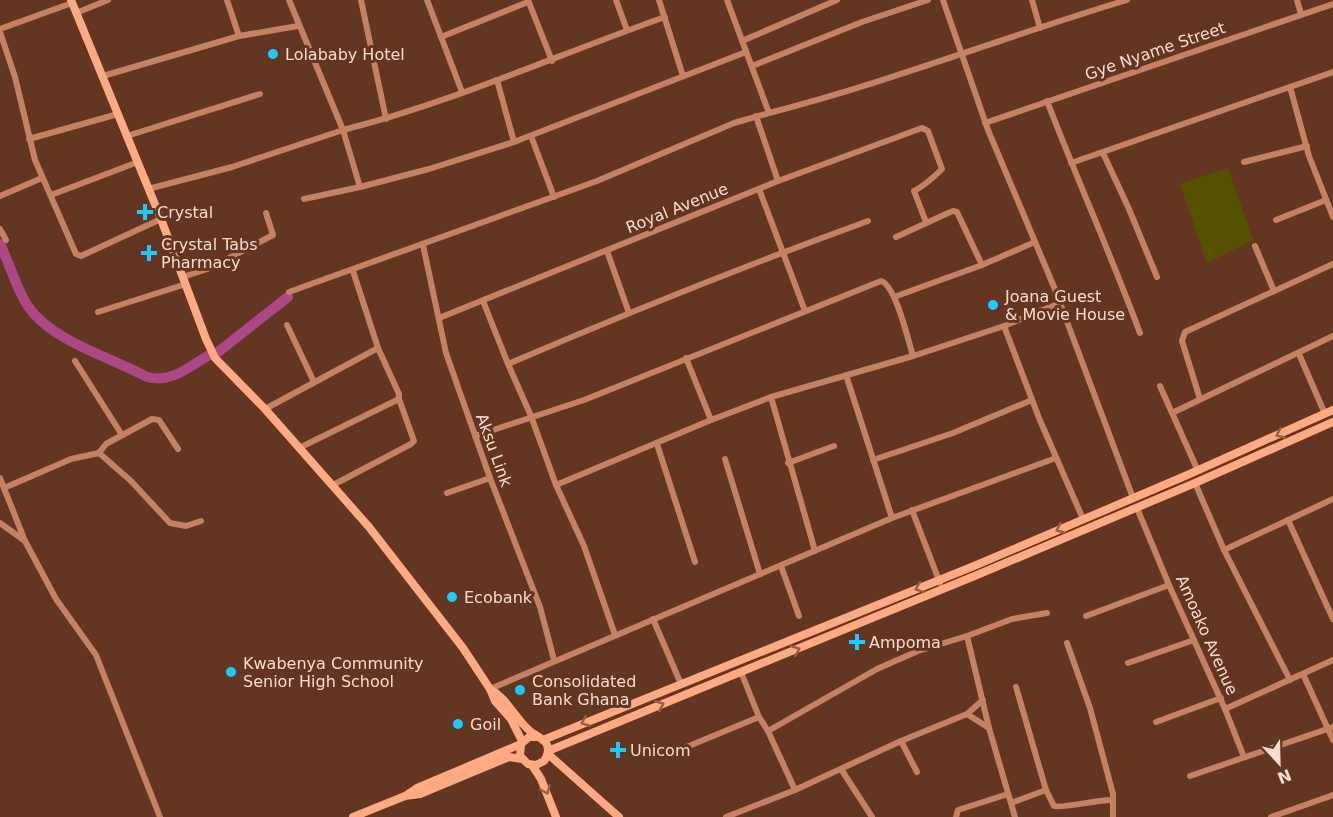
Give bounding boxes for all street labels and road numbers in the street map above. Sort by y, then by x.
street label: Gye Nyame Street [1082,18,1228,84]
street label: Royal Avenue [623,179,731,237]
street label: Aksu Link [472,411,516,490]
street label: Amoako Avenue [1172,572,1242,698]

